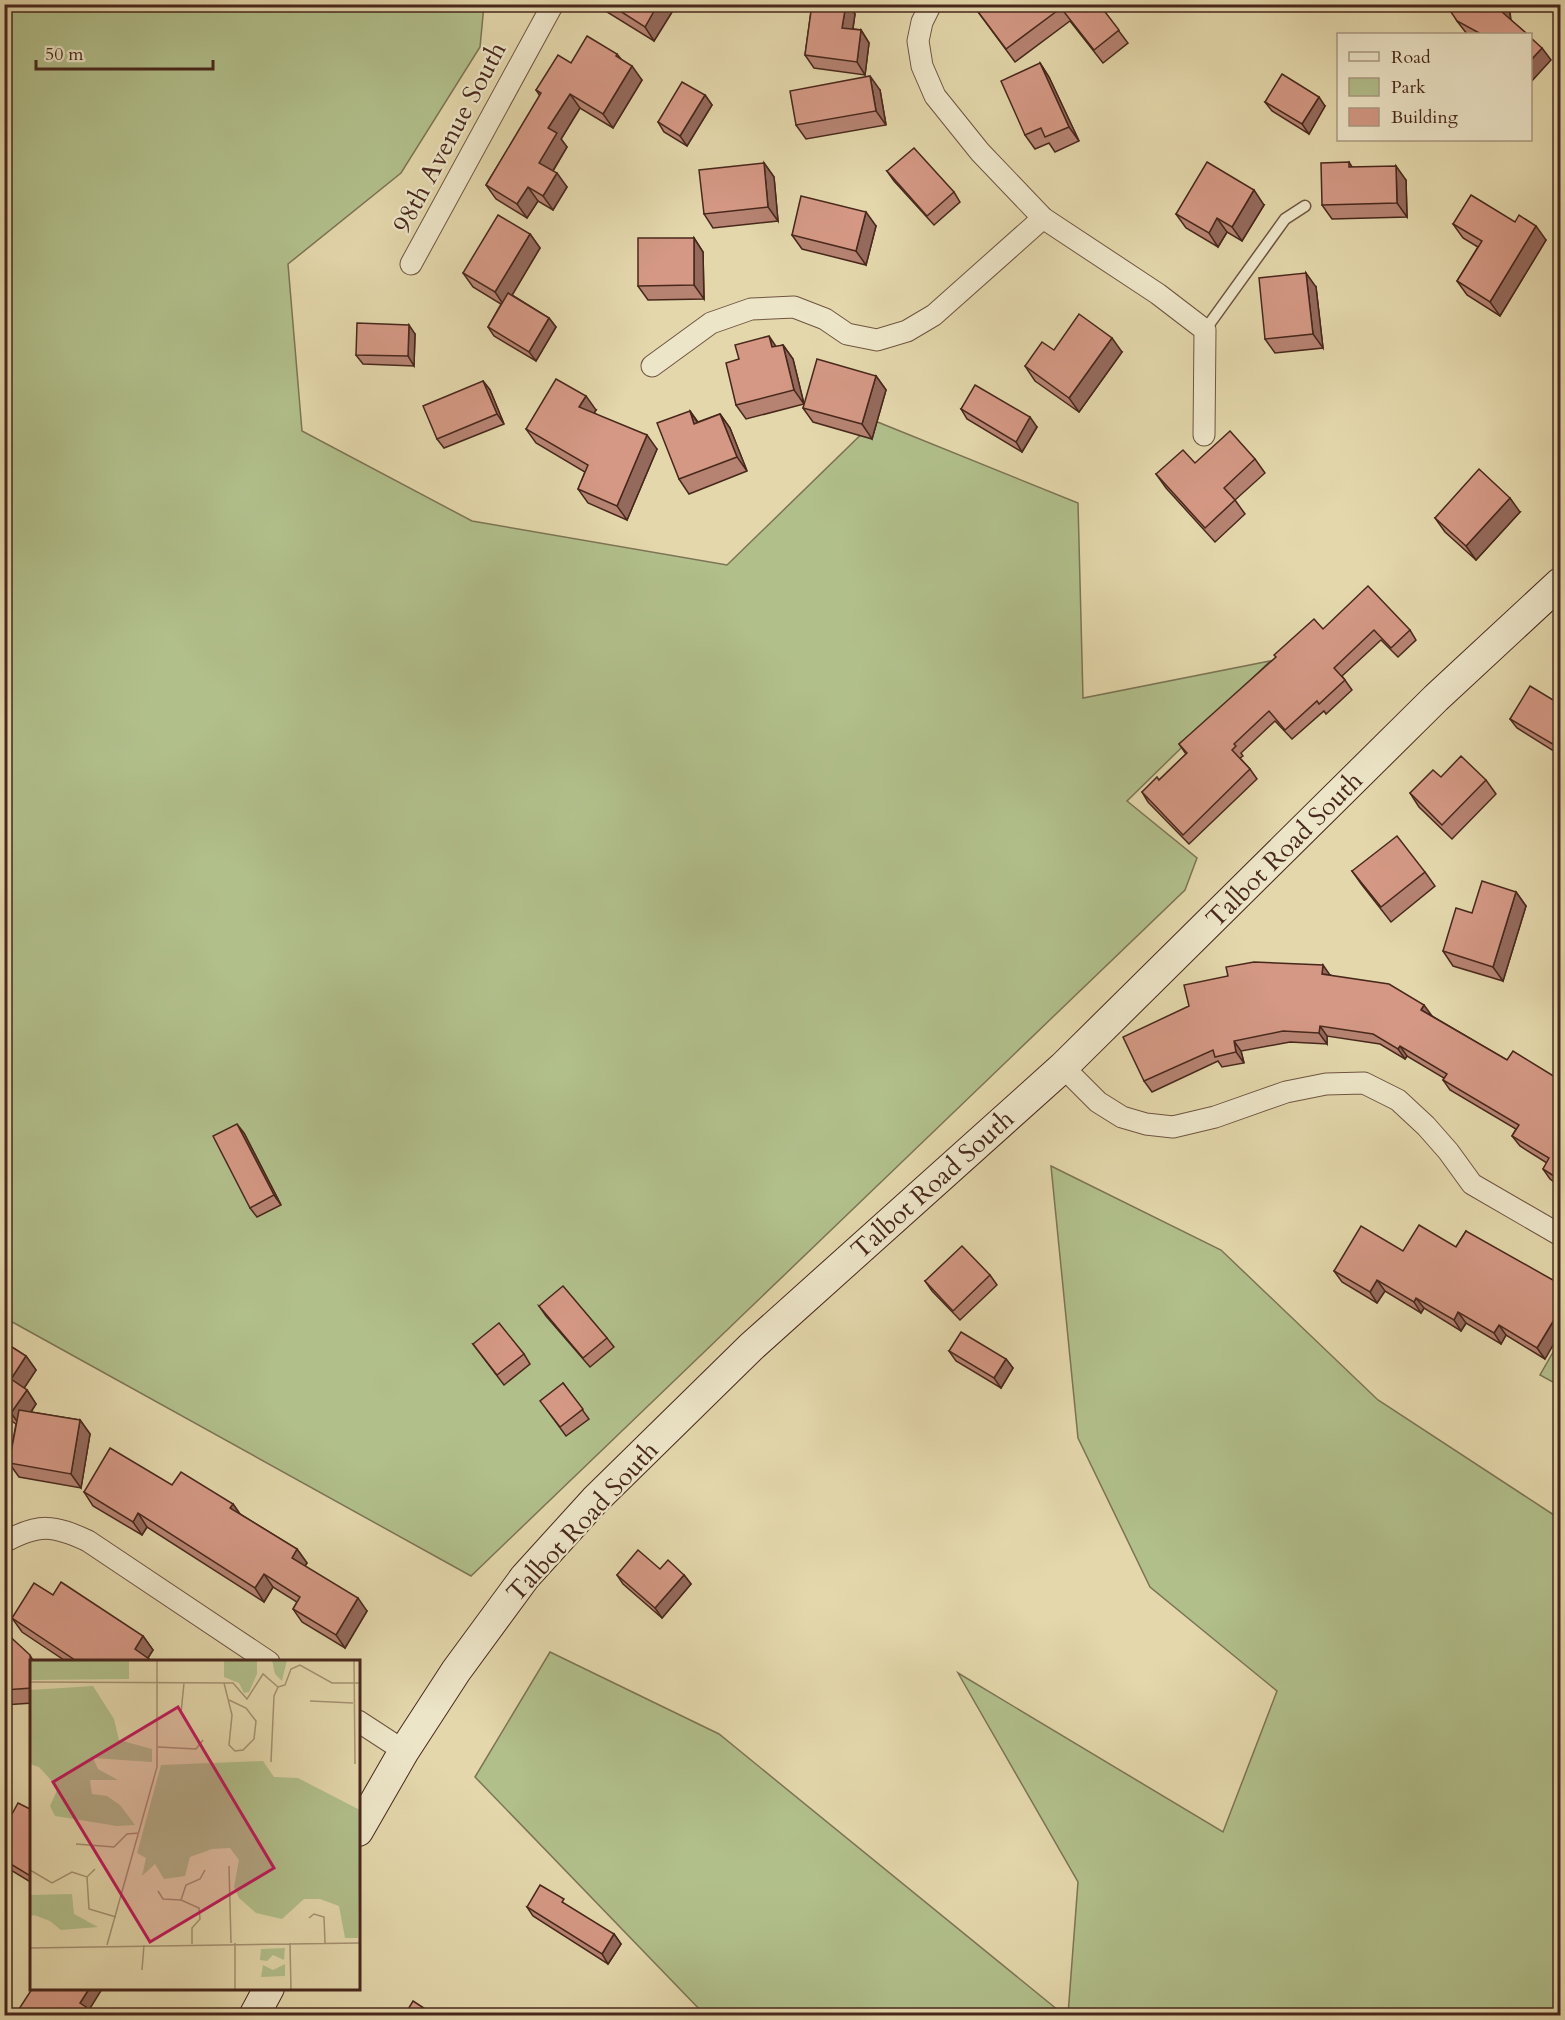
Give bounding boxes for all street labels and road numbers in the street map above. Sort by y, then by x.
street label: 98th Avenue South [384,36,514,239]
street label: Talbot Road South [1198,763,1370,935]
street label: Talbot Road South [843,1102,1021,1267]
street label: Talbot Road South [499,1433,666,1609]

